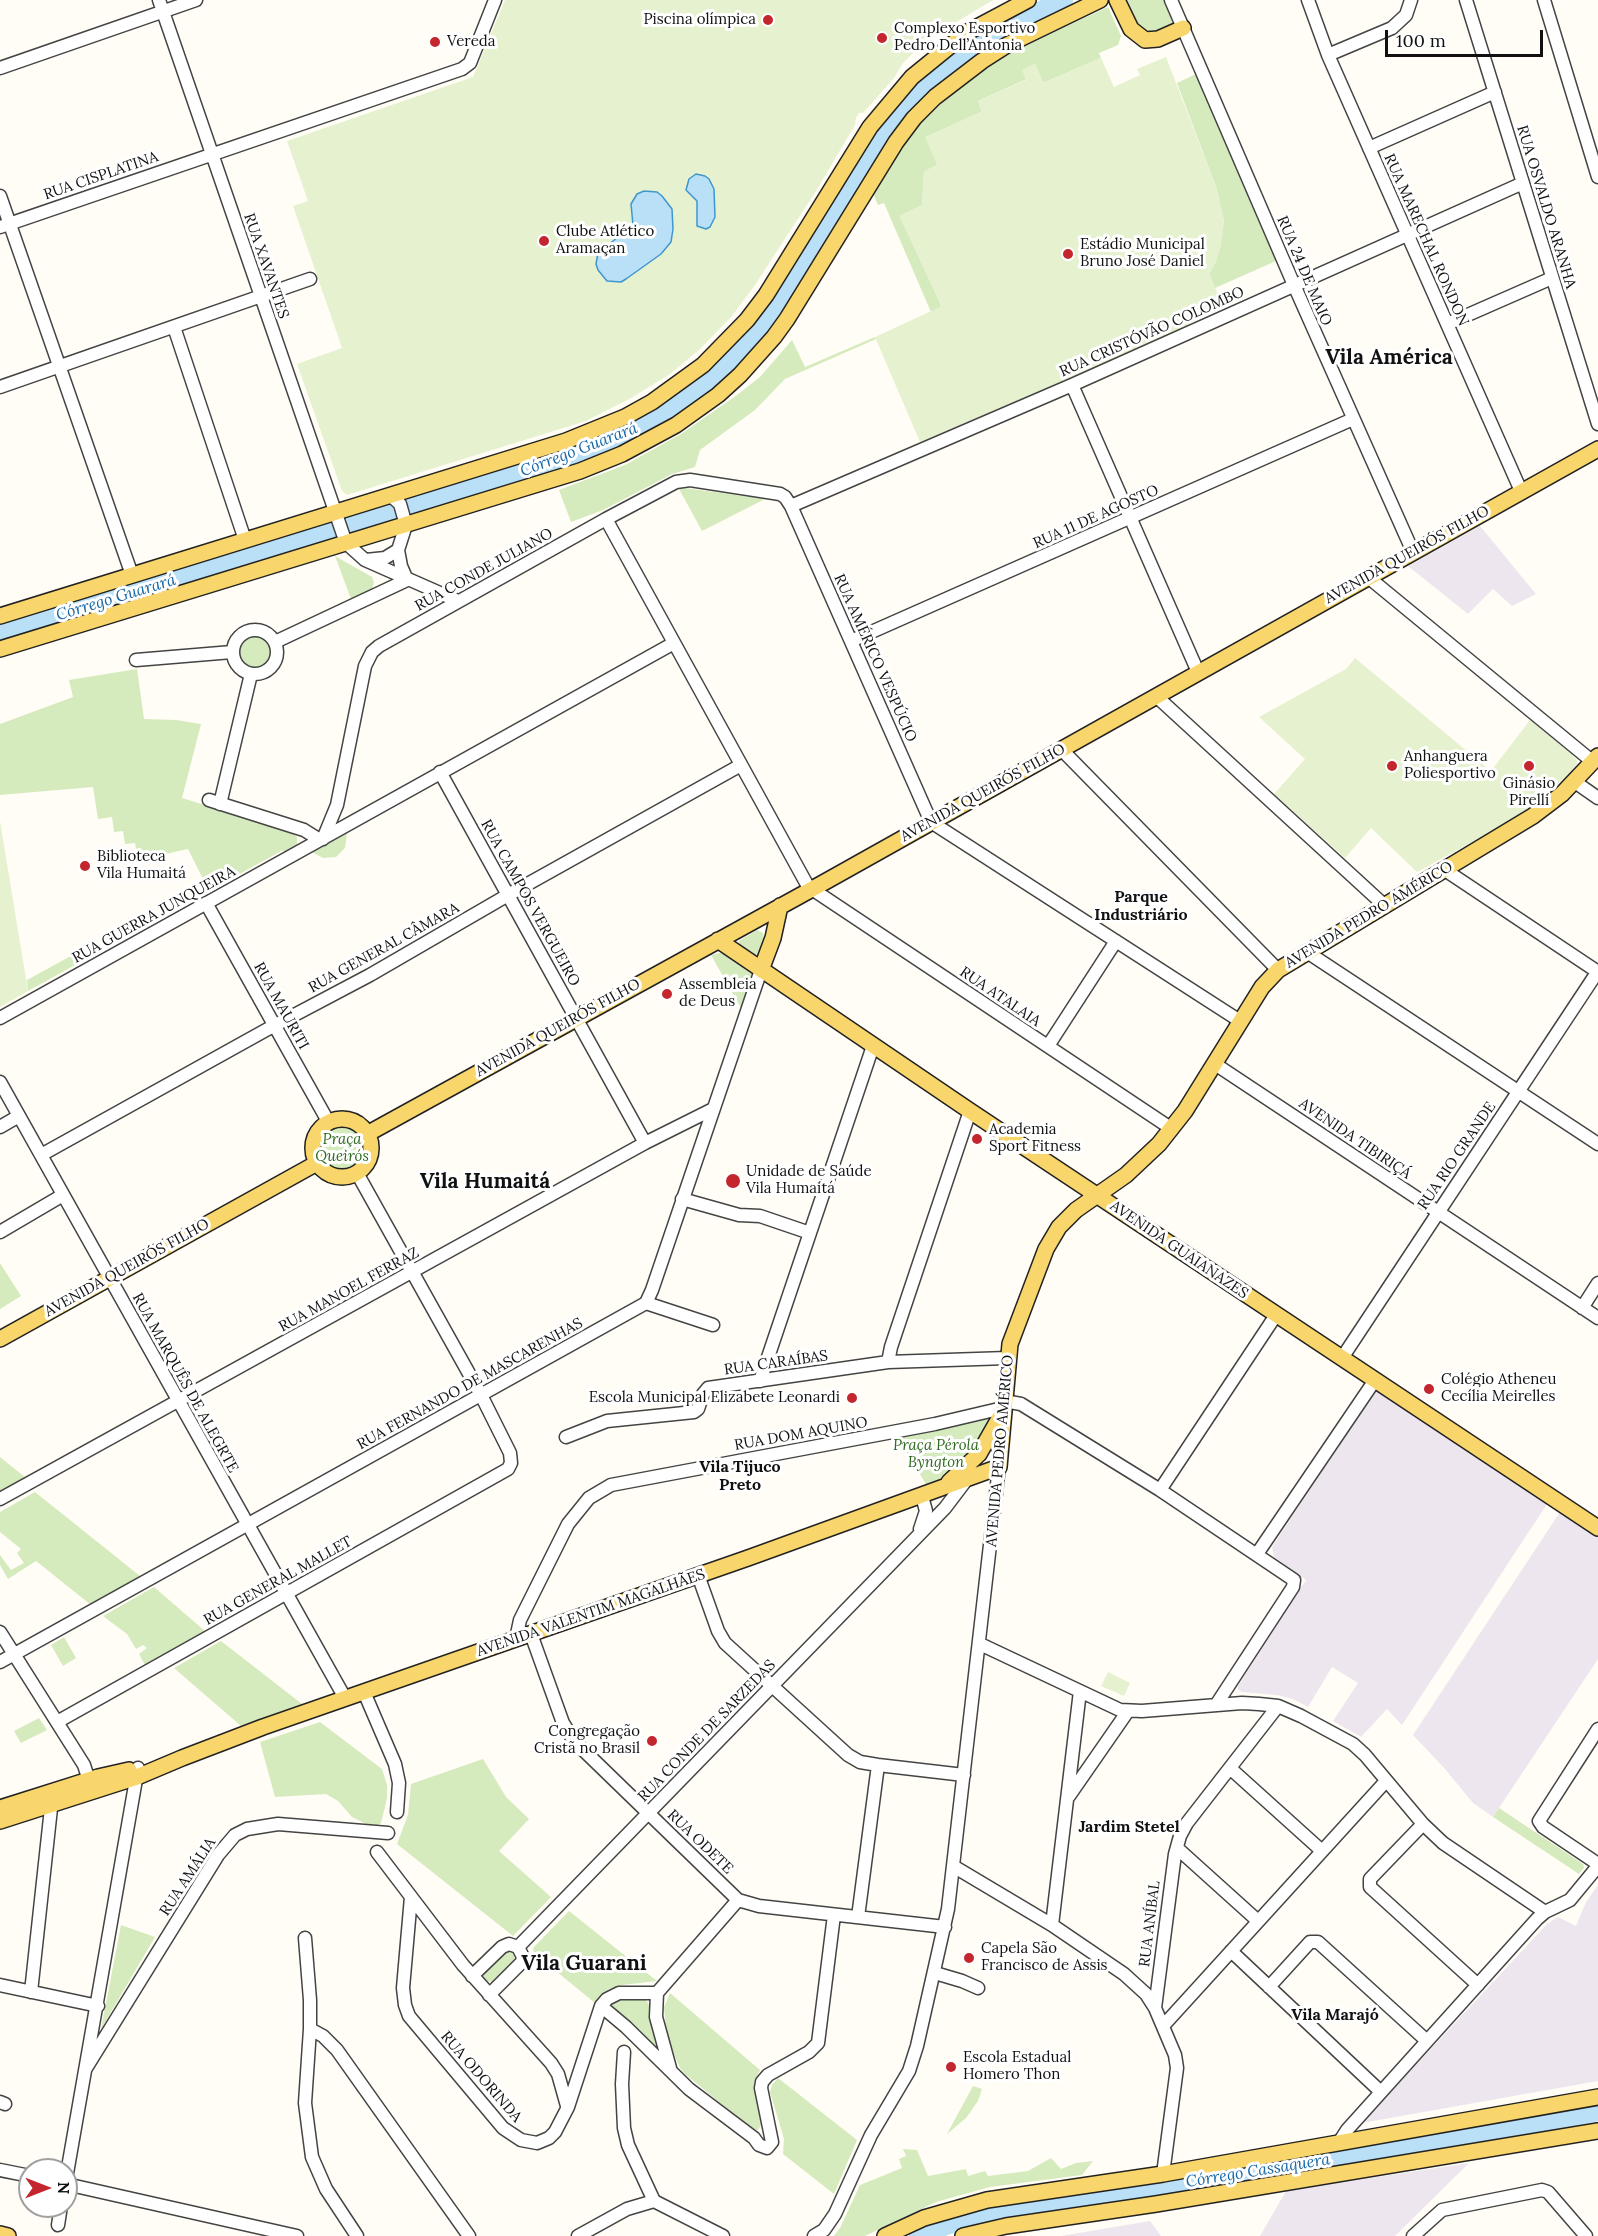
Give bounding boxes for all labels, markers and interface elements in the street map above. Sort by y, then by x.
place label: Piscina olímpica [643,11,756,29]
marker: Piscina olímpica [761,13,775,27]
scale bar [1388,18,1546,56]
place label: Complexo Esportivo Pedro Dell’Antonia [894,20,1035,55]
text: 100 m [1396,29,1446,52]
marker: Complexo Esportivo Pedro Dell’Antonia [875,31,889,45]
place label: Vereda [447,33,495,51]
marker: Vereda [428,35,442,49]
street label: RUA OSVALDO ARANHA [1513,123,1579,291]
street label: RUA CISPLATINA [41,148,161,204]
street label: RUA MARECHAL RONDON [1380,151,1472,329]
street label: RUA XAVANTES [240,211,292,321]
street label: RUA 24 DE MAIO [1273,213,1335,329]
place label: Clube Atlético Aramaçan [556,223,654,258]
marker: Clube Atlético Aramaçan [537,234,551,248]
place label: Estádio Municipal Bruno José Daniel [1080,236,1205,271]
marker: Estádio Municipal Bruno José Daniel [1061,247,1075,261]
street label: RUA CRISTÓVÃO COLOMBO [1057,283,1247,381]
district label: Vila América [1325,345,1453,371]
water label: Córrego Guarará [518,419,640,481]
street label: RUA 11 DE AGOSTO [1031,481,1161,553]
street label: AVENIDA QUEIRÓS FILHO [1322,502,1492,608]
street label: RUA CONDE JULIANO [412,525,556,615]
water label: Córrego Guarará [54,571,178,625]
street label: RUA AMÉRICO VESPÚCIO [830,571,920,745]
street label: AVENIDA QUEIRÓS FILHO [898,740,1068,846]
place label: Anhanguera Poliesportivo [1404,748,1496,783]
marker: Anhanguera Poliesportivo [1385,759,1399,773]
marker: Ginásio Pirelli [1522,759,1536,773]
place label: Ginásio Pirelli [1503,775,1555,810]
street label: RUA CAMPOS VERGUEIRO [477,817,583,989]
place label: Biblioteca Vila Humaitá [97,848,186,883]
street label: AVENIDA PEDRO AMÉRICO [1282,858,1456,972]
marker: Biblioteca Vila Humaitá [78,859,92,873]
street label: RUA GUERRA JUNQUEIRA [69,863,239,967]
district label: Parque Industriário [1094,887,1188,925]
street label: RUA GENERAL CÂMARA [305,899,463,997]
street label: RUA MAURITI [250,959,312,1053]
street label: RUA ATALAIA [956,963,1044,1031]
street label: AVENIDA QUEIRÓS FILHO [473,975,643,1081]
place label: Assembleia de Deus [679,976,757,1011]
marker: Assembleia de Deus [660,987,674,1001]
street label: AVENIDA TIBIRIÇÁ [1295,1095,1415,1183]
street label: RUA RIO GRANDE [1414,1099,1500,1213]
place label: Academia Sport Fitness [989,1121,1081,1156]
park label: Praça Queirós [315,1131,369,1166]
marker: Academia Sport Fitness [970,1132,984,1146]
place label: Unidade de Saúde Vila Humaitá [746,1163,872,1198]
district label: Vila Humaitá [420,1169,550,1195]
marker: Unidade de Saúde Vila Humaitá [724,1172,742,1190]
street label: AVENIDA GUAIANAZES [1107,1197,1251,1303]
street label: AVENIDA QUEIRÓS FILHO [42,1215,212,1321]
street label: RUA MANOEL FERRAZ [276,1244,422,1336]
street label: RUA MARQUÊS DE ALEGRTE [128,1290,242,1476]
street label: RUA FERNANDO DE MASCARENHAS [354,1314,586,1454]
street label: RUA CARAÍBAS [723,1347,829,1379]
street label: AVENIDA PEDRO AMÉRICO [983,1354,1017,1548]
place label: Colégio Atheneu Cecília Meirelles [1441,1371,1556,1406]
marker: Colégio Atheneu Cecília Meirelles [1422,1382,1436,1396]
place label: Escola Municipal Elizabete Leonardi [589,1389,840,1407]
marker: Escola Municipal Elizabete Leonardi [845,1391,859,1405]
street label: RUA DOM AQUINO [733,1413,869,1455]
park label: Praça Pérola Byngton [893,1437,979,1472]
district label: Vila Tijuco Preto [699,1457,781,1495]
street label: RUA GENERAL MALLET [201,1533,355,1629]
street label: AVENIDA VALENTIM MAGALHÃES [474,1565,708,1661]
street label: RUA CONDE DE SARZEDAS [634,1656,780,1806]
place label: Congregação Cristã no Brasil [534,1723,640,1758]
marker: Congregação Cristã no Brasil [645,1734,659,1748]
street label: RUA ODETE [663,1806,737,1878]
district label: Jardim Stetel [1078,1817,1180,1837]
street label: RUA AMÁLIA [156,1835,220,1919]
street label: RUA ANÍBAL [1136,1880,1164,1968]
place label: Capela São Francisco de Assis [981,1940,1108,1975]
district label: Vila Guarani [521,1951,647,1977]
marker: Capela São Francisco de Assis [962,1951,976,1965]
district label: Vila Marajó [1291,2005,1379,2025]
street label: RUA ODORINDA [437,2028,525,2126]
place label: Escola Estadual Homero Thon [963,2049,1071,2084]
marker: Escola Estadual Homero Thon [944,2060,958,2074]
water label: Córrego Cassaquera [1185,2150,1331,2192]
north arrow [18,2158,78,2218]
text: N [54,2182,74,2194]

